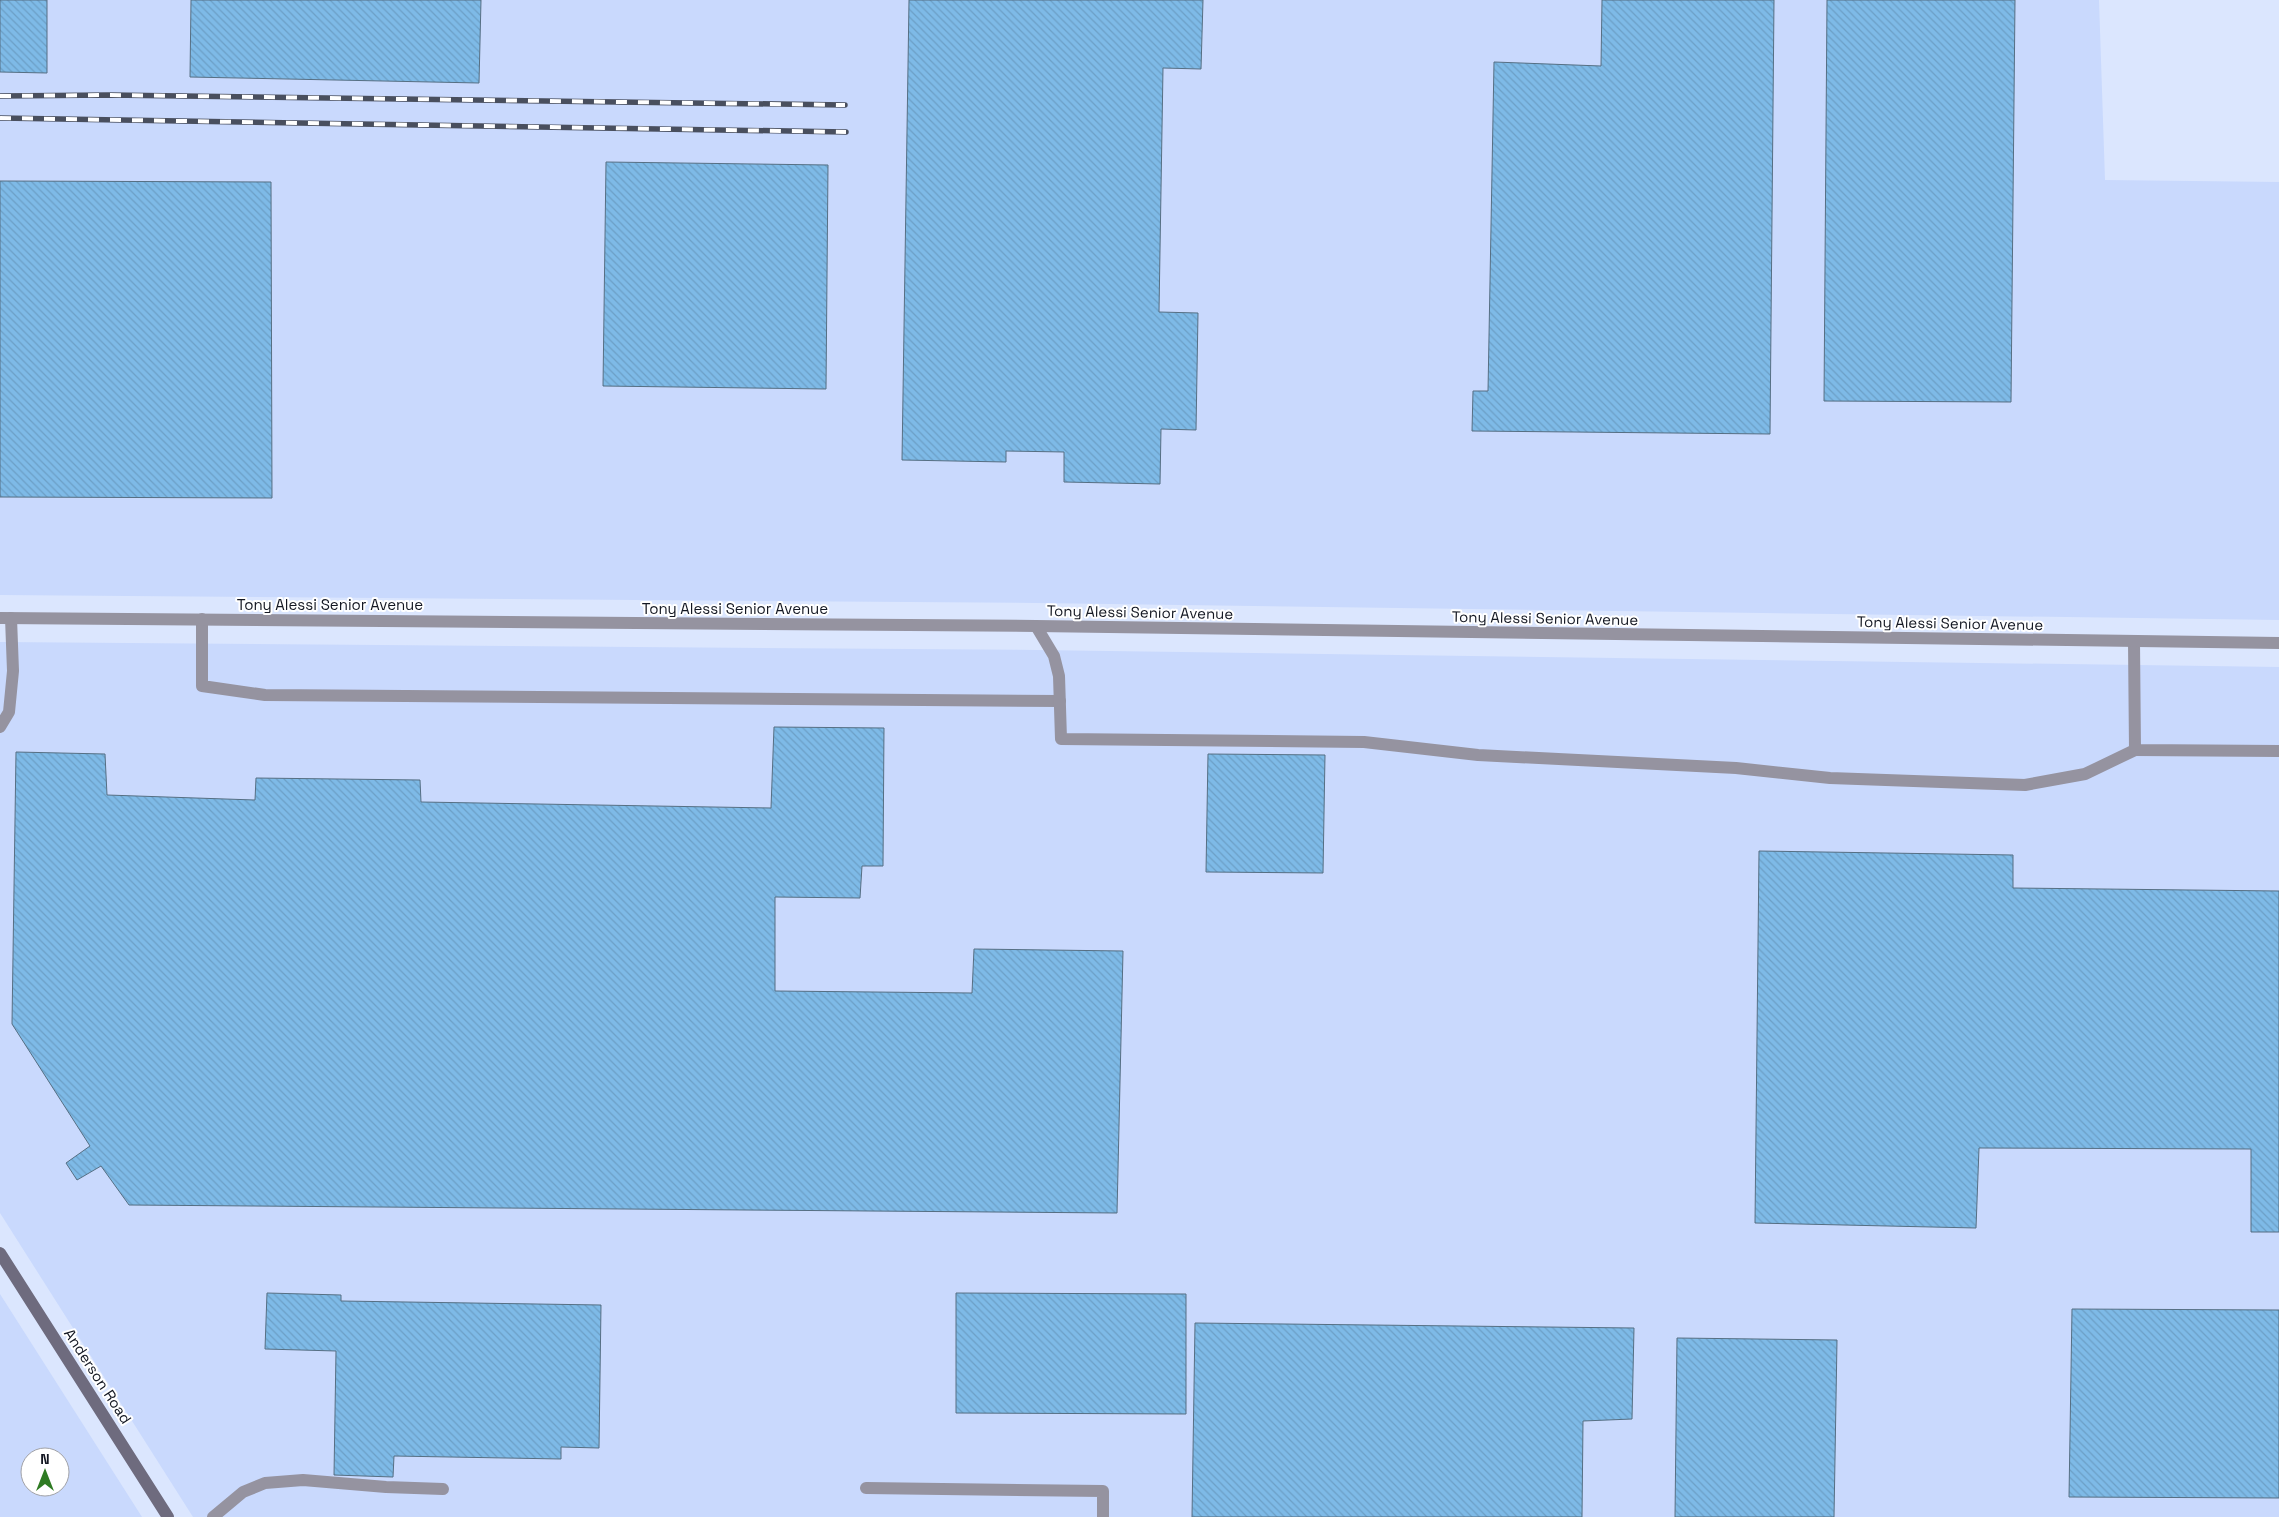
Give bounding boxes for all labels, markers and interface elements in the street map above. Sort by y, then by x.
street label: Tony Alessi Senior Avenue [237,595,423,614]
street label: Tony Alessi Senior Avenue [642,599,828,618]
street label: Tony Alessi Senior Avenue [1047,601,1233,623]
street label: Tony Alessi Senior Avenue [1452,607,1638,629]
street label: Tony Alessi Senior Avenue [1857,612,2043,634]
street label: Anderson Road [60,1325,136,1427]
north arrow [20,1447,70,1497]
text: N [40,1450,50,1468]

